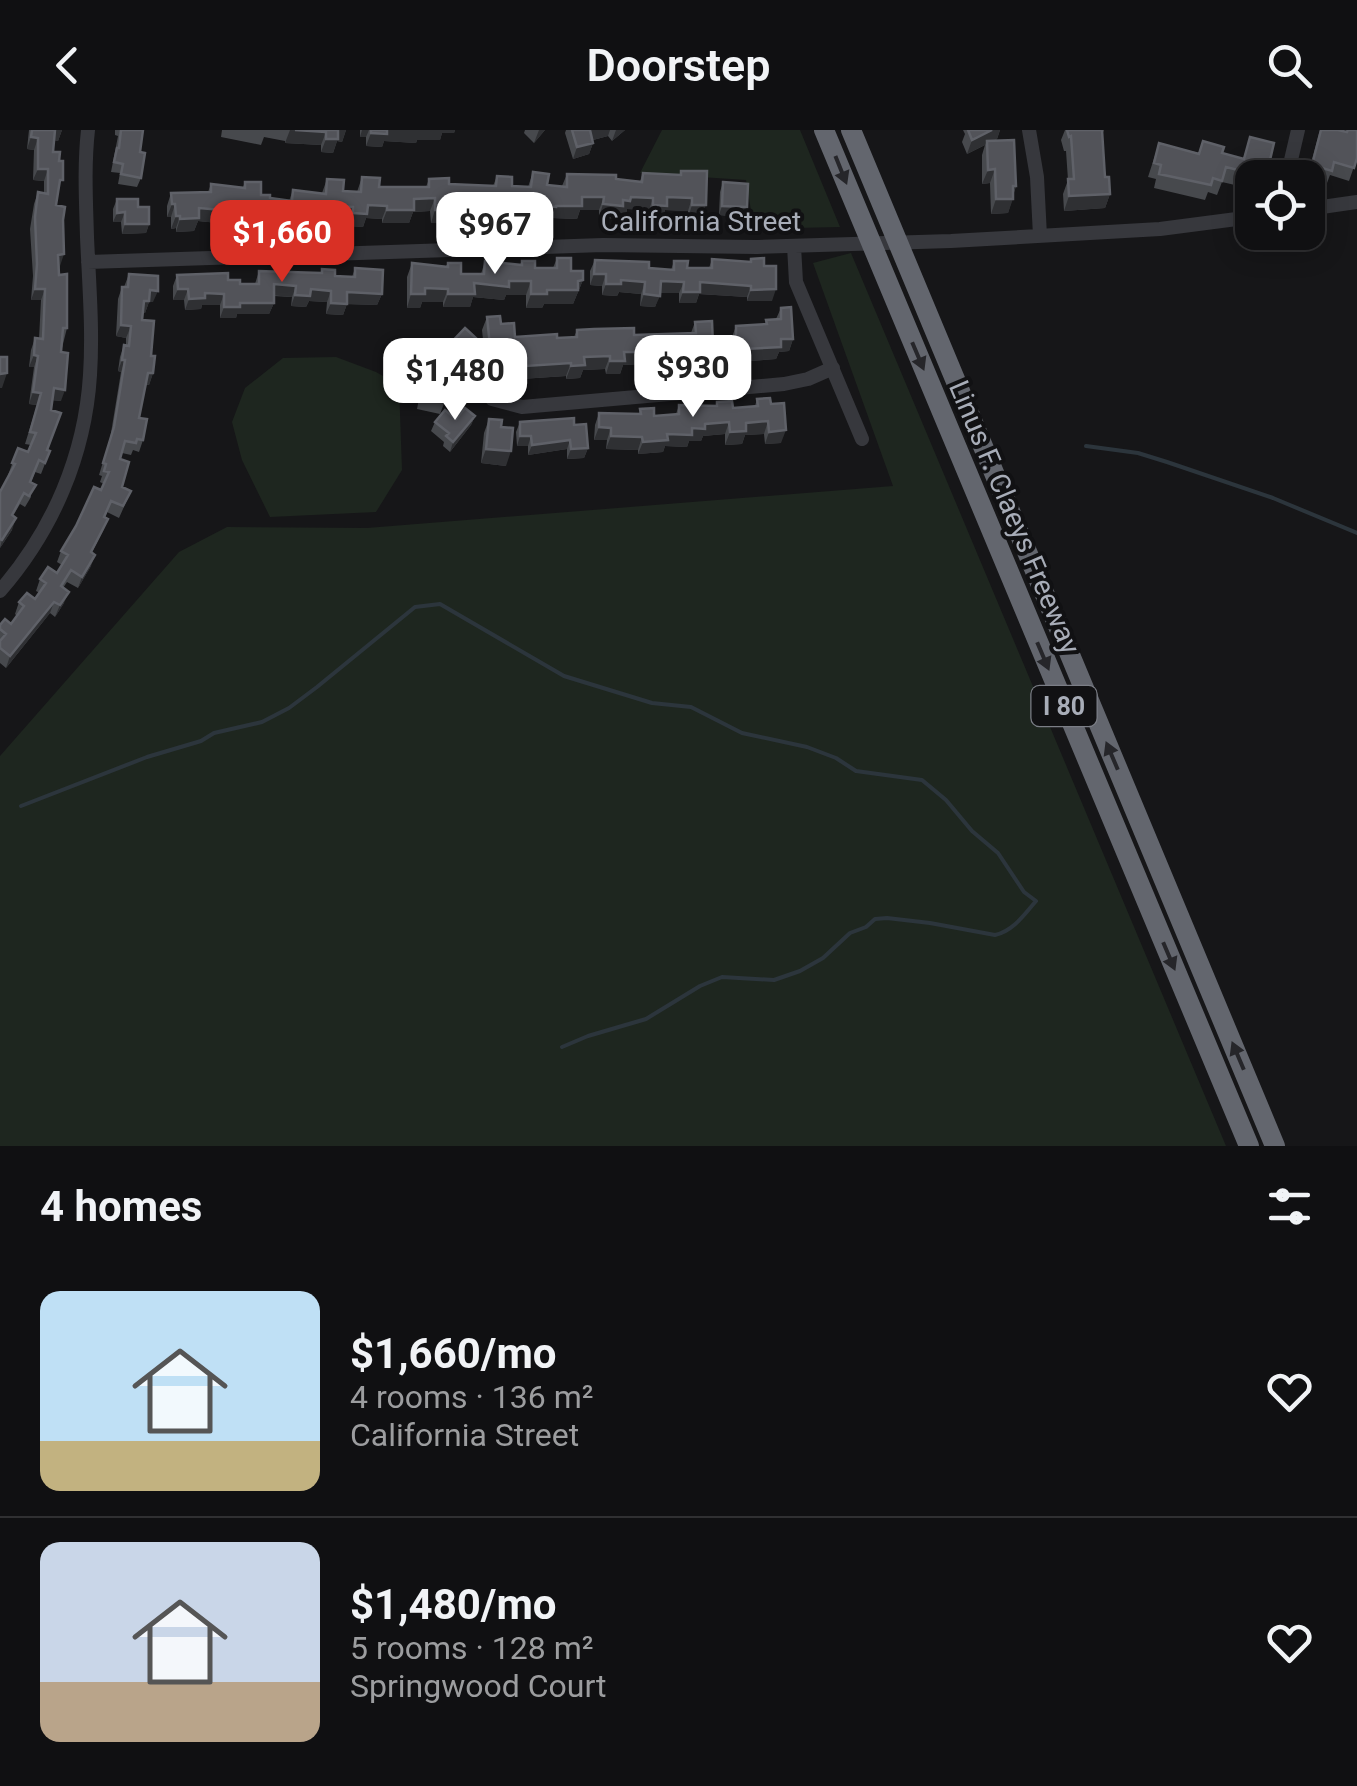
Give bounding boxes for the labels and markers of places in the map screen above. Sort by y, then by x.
pin: $967 [436,192,554,277]
pin: $1,660 [201,200,363,285]
pin: $930 [634,335,752,420]
pin: $1,480 [374,338,536,423]

